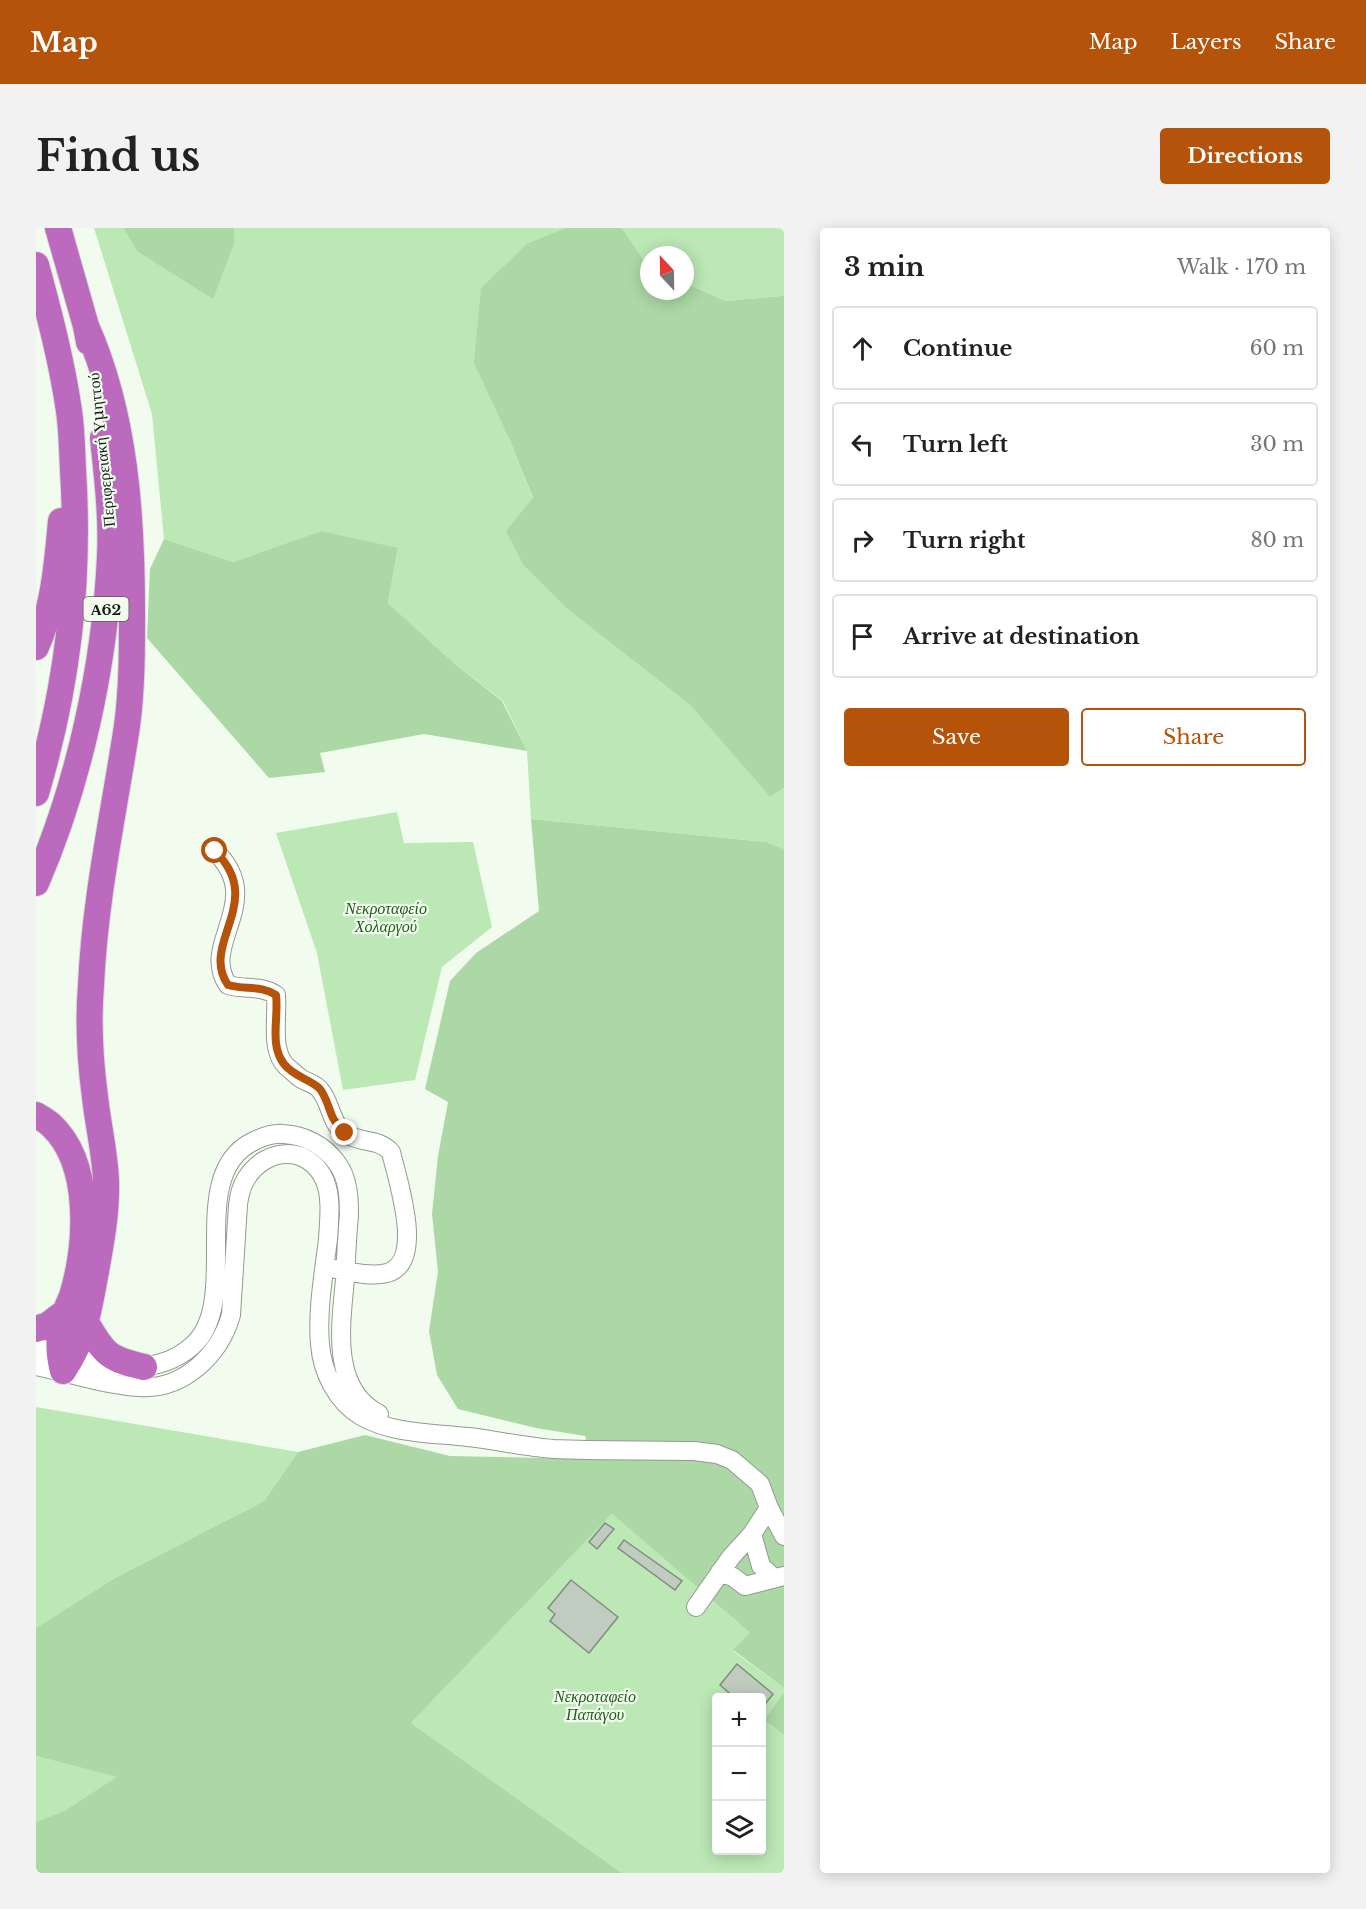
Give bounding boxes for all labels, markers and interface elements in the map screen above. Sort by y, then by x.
text: Map [30,25,98,60]
text: Map [1089,29,1138,55]
text: Layers [1171,29,1242,55]
text: Share [1275,29,1336,55]
button: Directions [1160,128,1330,184]
text: Find us [36,130,200,182]
north arrow [640,246,694,300]
text: 3 min [844,251,925,283]
text: Walk · 170 m [1177,255,1306,279]
icon: ahead [846,332,879,365]
text: Continue [903,335,1012,362]
text: 60 m [1250,336,1304,360]
street label: Περιφερειακή Υμηττού [83,372,119,528]
icon: left [846,428,879,461]
text: Turn left [903,431,1008,458]
text: 30 m [1250,432,1304,456]
icon: right [846,524,879,557]
text: Turn right [903,527,1025,554]
text: 80 m [1250,528,1304,552]
road number: Α62 [84,597,128,621]
icon: arrive [846,620,879,653]
text: Arrive at destination [903,623,1140,650]
button: Save [844,708,1069,766]
button: Share [1081,708,1306,766]
route start [201,837,227,863]
park label: Νεκροταφείο Χολαργού [344,898,427,936]
route end [331,1119,357,1145]
park label: Νεκροταφείο Παπάγου [553,1686,636,1724]
map controls [712,1693,766,1855]
button: + [712,1693,766,1747]
button: − [712,1747,766,1801]
button: layers [712,1801,766,1855]

